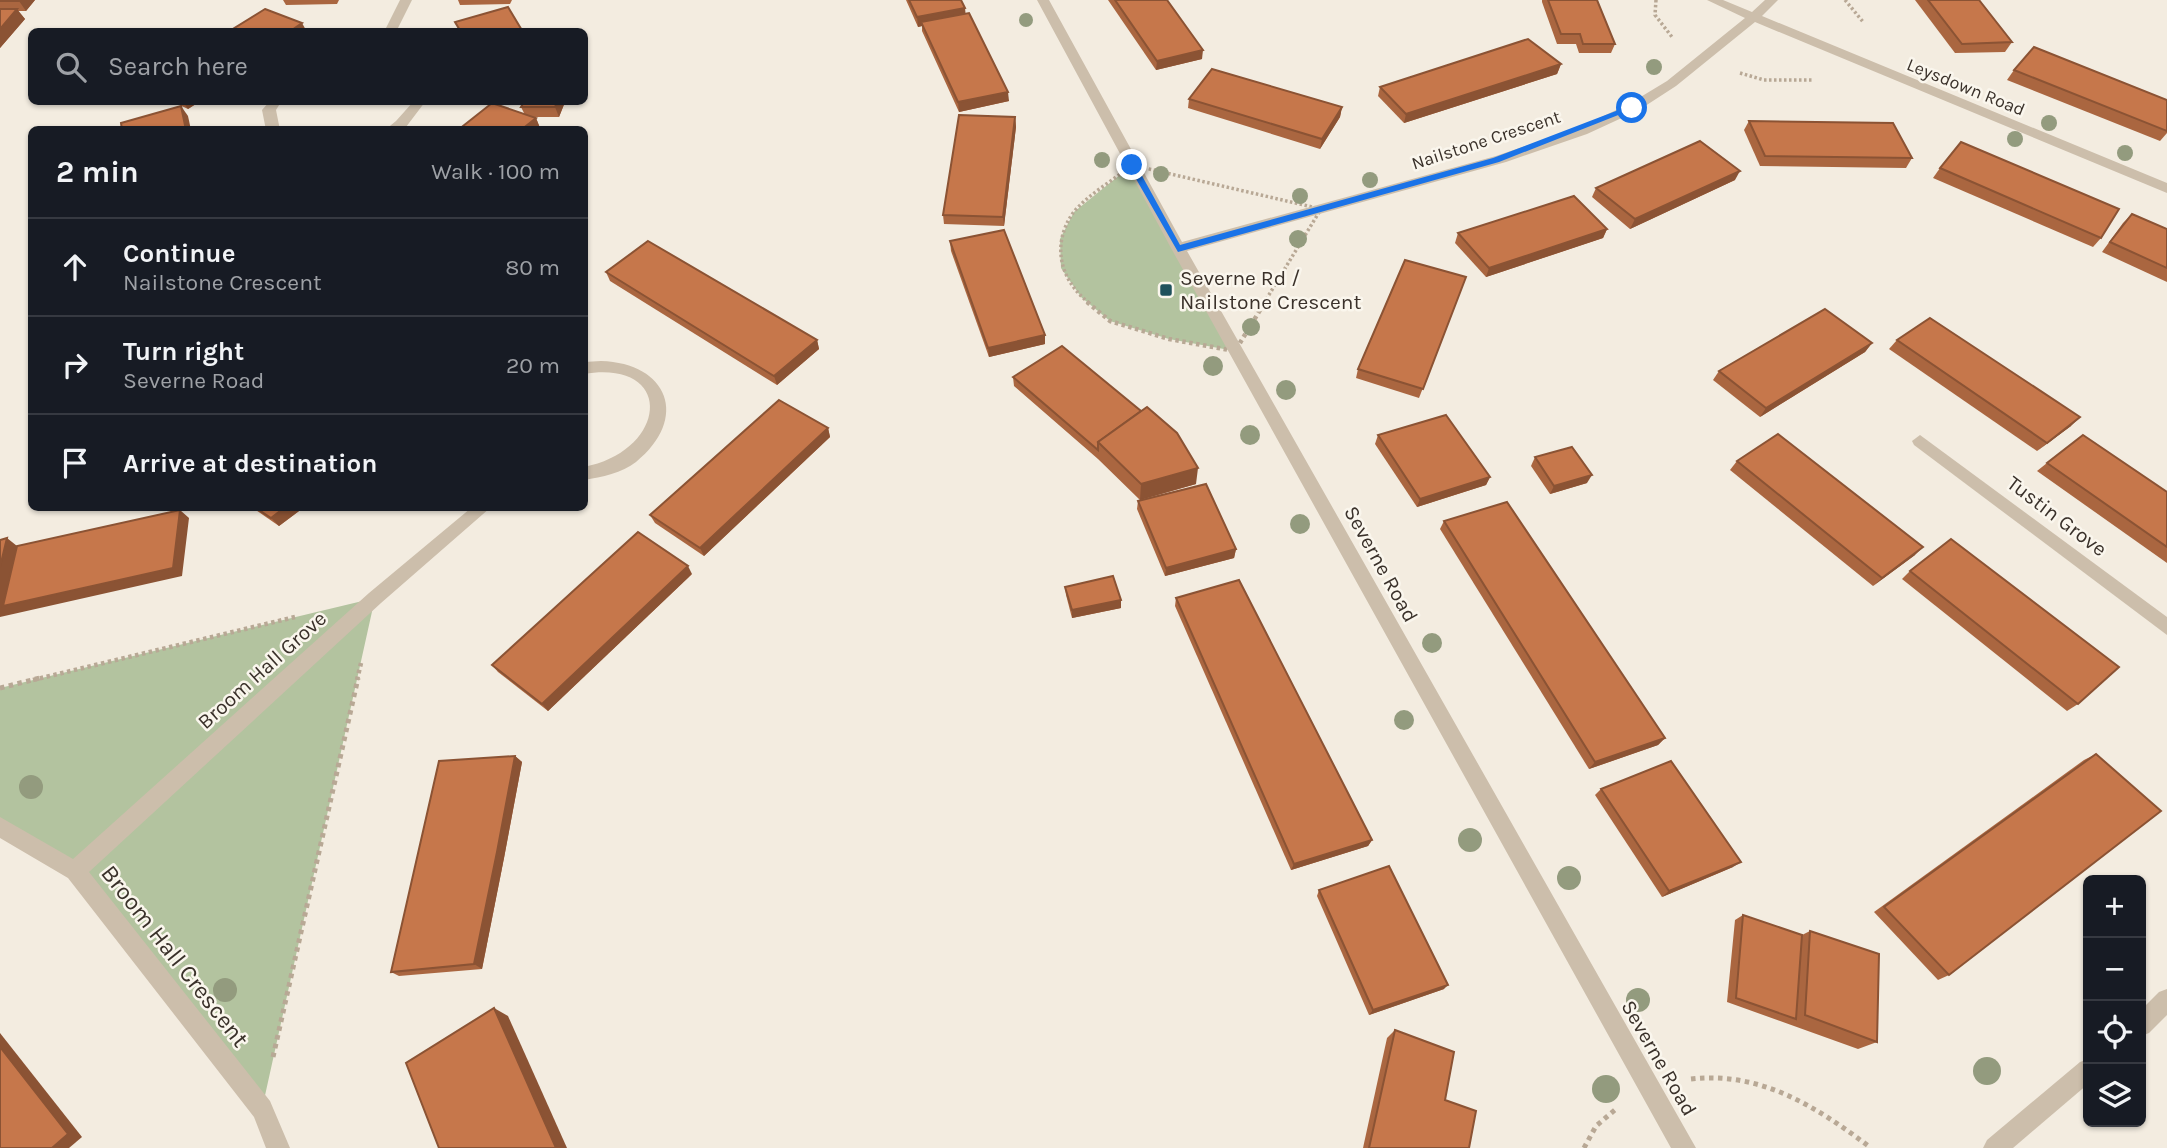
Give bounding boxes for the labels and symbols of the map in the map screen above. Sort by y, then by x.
street label: Leysdown Road [1904,53,2028,121]
route start [1616,92,1647,123]
street label: Nailstone Crescent [1409,105,1564,174]
route end [1116,149,1147,180]
place label: Severne Rd / Nailstone Crescent [1180,266,1361,314]
marker: Severne Rd / Nailstone Crescent [1158,282,1174,298]
street label: Tustin Grove [2002,471,2112,561]
street label: Severne Road [1339,502,1423,626]
street label: Broom Hall Grove [193,606,331,734]
street label: Broom Hall Crescent [95,860,255,1052]
street label: Severne Road [1616,996,1702,1120]

